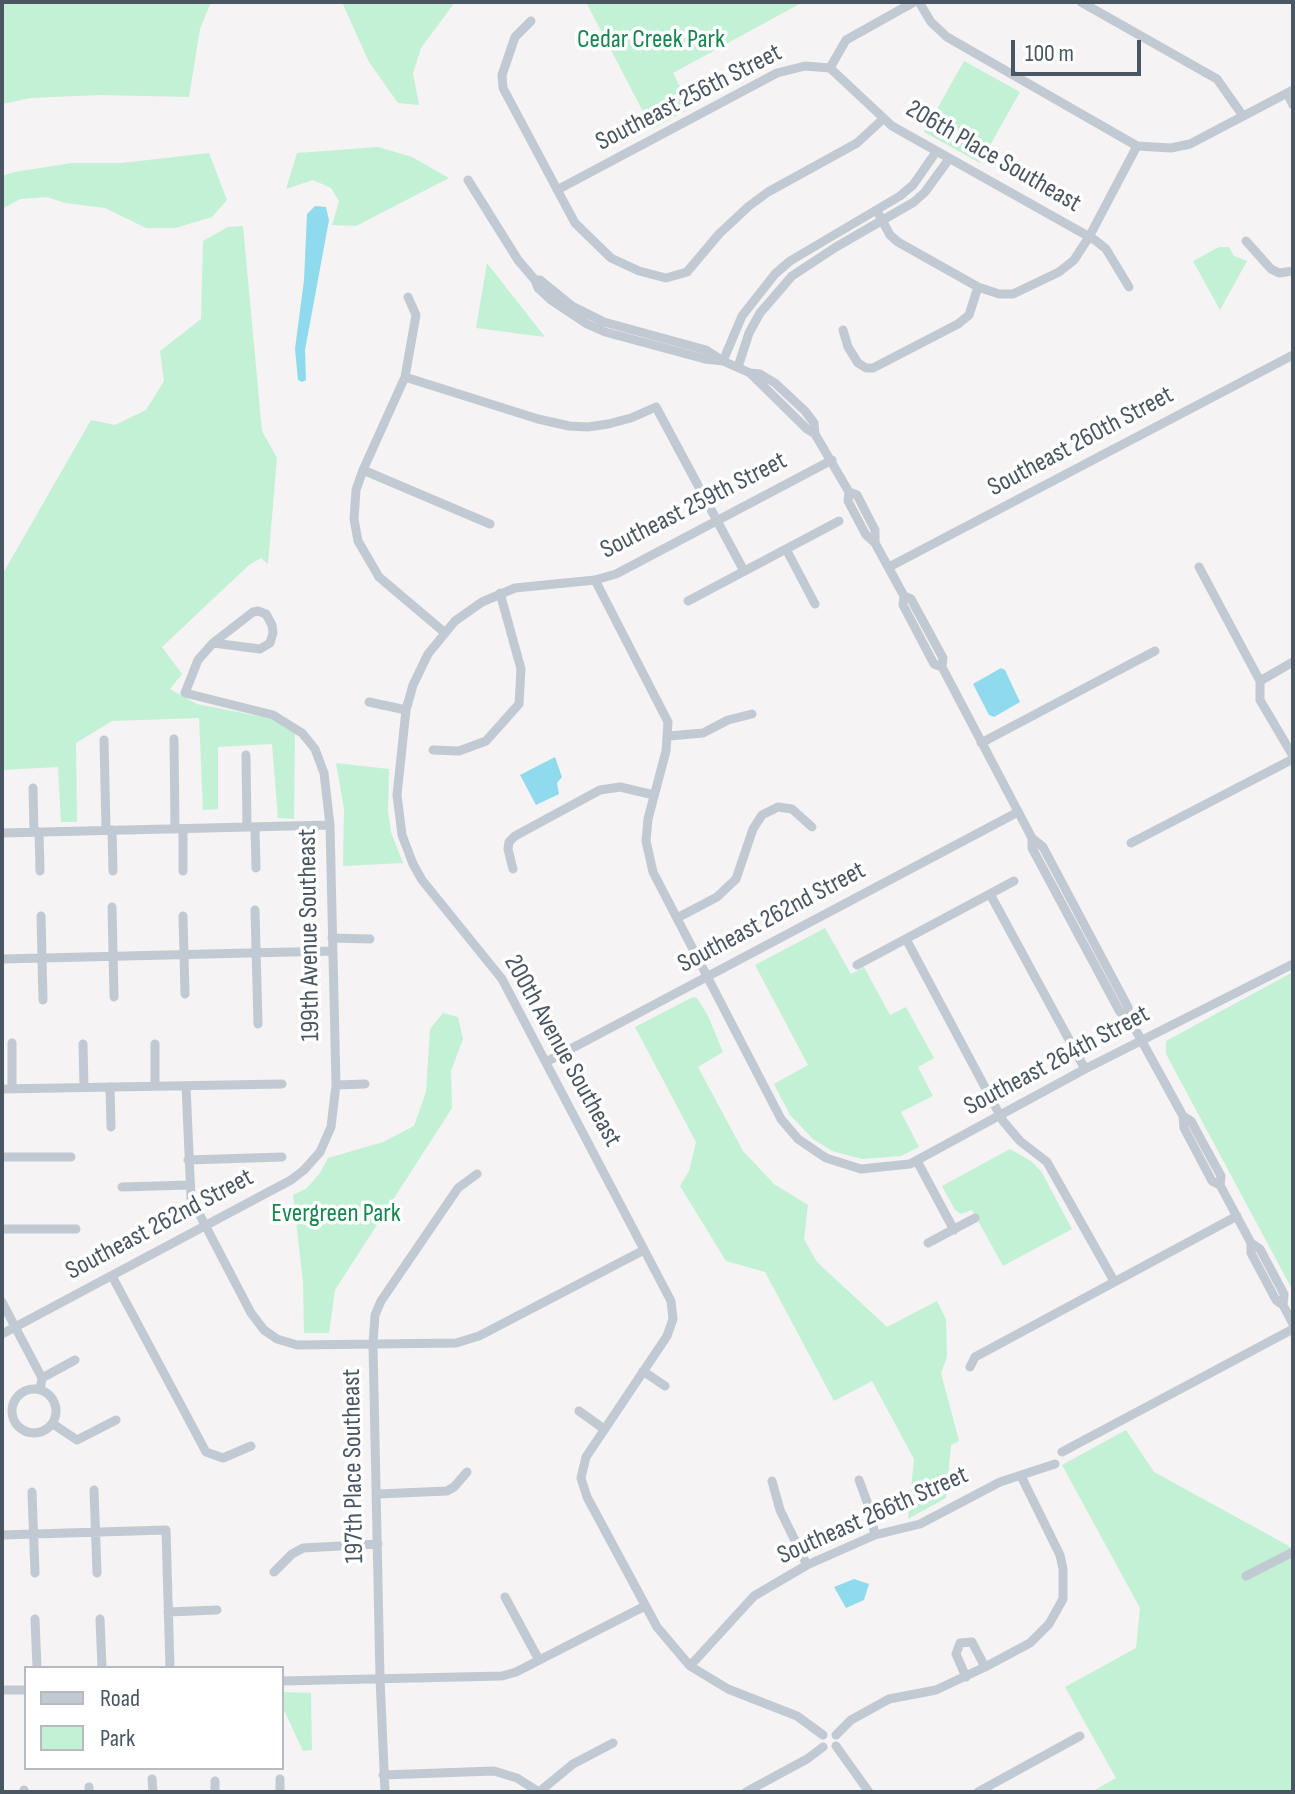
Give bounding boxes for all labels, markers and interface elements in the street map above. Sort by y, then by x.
park label: Cedar Creek Park [577,24,725,56]
scale bar [1015,24,1145,74]
street label: Southeast 256th Street [591,38,787,158]
text: 100 m [1025,39,1074,68]
street label: 206th Place Southeast [900,94,1086,220]
street label: Southeast 260th Street [983,380,1179,504]
street label: Southeast 259th Street [596,446,792,566]
street label: 199th Avenue Southeast [293,828,327,1042]
street label: Southeast 262nd Street [673,855,871,981]
street label: 200th Avenue Southeast [496,950,628,1152]
street label: Southeast 264th Street [959,999,1155,1123]
street label: Southeast 262nd Street [61,1162,259,1288]
park label: Evergreen Park [271,1198,401,1230]
street label: 197th Place Southeast [337,1368,371,1564]
street label: Southeast 266th Street [773,1460,973,1572]
legend [24,1666,284,1770]
text: Road [100,1684,140,1713]
text: Park [100,1724,135,1753]

